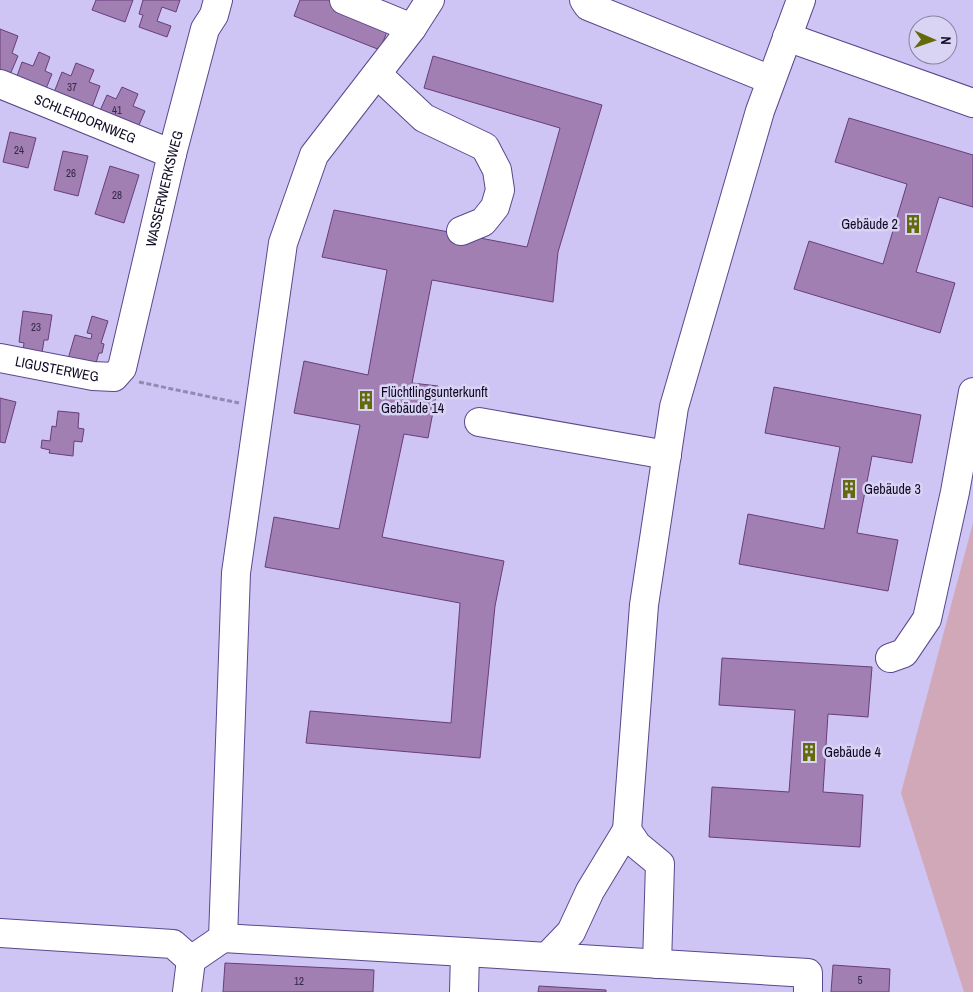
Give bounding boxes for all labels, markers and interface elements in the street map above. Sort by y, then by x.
north arrow [908,15,958,65]
text: N [937,36,955,45]
house number: 37 [67,80,77,94]
street label: SCHLEHDORNWEG [32,90,139,147]
house number: 41 [112,103,122,117]
street label: WASSERWERKSWEG [142,129,187,249]
house number: 24 [14,143,24,157]
house number: 26 [66,166,76,180]
house number: 28 [112,188,122,202]
building icon: Gebäude 2 [902,213,924,235]
place label: Gebäude 2 [841,215,898,233]
house number: 23 [31,320,41,334]
street label: LIGUSTERWEG [14,352,99,385]
place label: Flüchtlingsunterkunft Gebäude 14 [381,383,488,417]
building icon: Flüchtlingsunterkunft Gebäude 14 [355,389,377,411]
building icon: Gebäude 3 [838,478,860,500]
place label: Gebäude 3 [864,480,921,498]
building icon: Gebäude 4 [798,741,820,763]
place label: Gebäude 4 [824,743,881,761]
house number: 5 [857,973,863,987]
house number: 12 [294,974,304,988]

